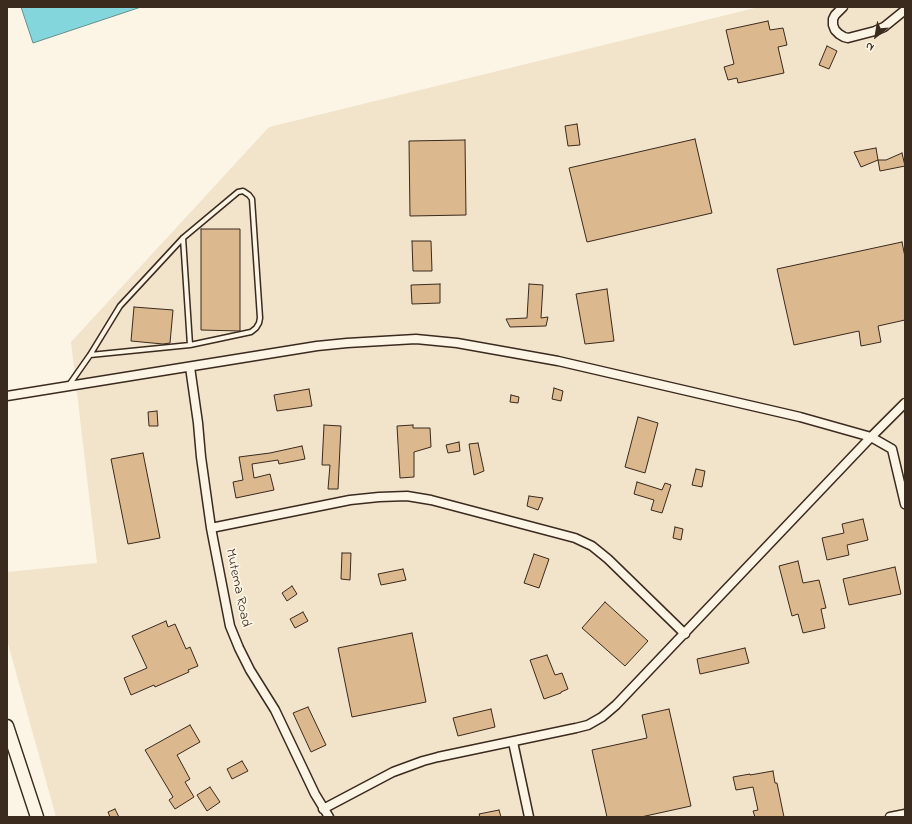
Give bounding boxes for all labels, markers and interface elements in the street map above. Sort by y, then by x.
north arrow [856,16,896,56]
text: N [863,38,877,55]
street label: Mutema Road [220,547,254,629]

